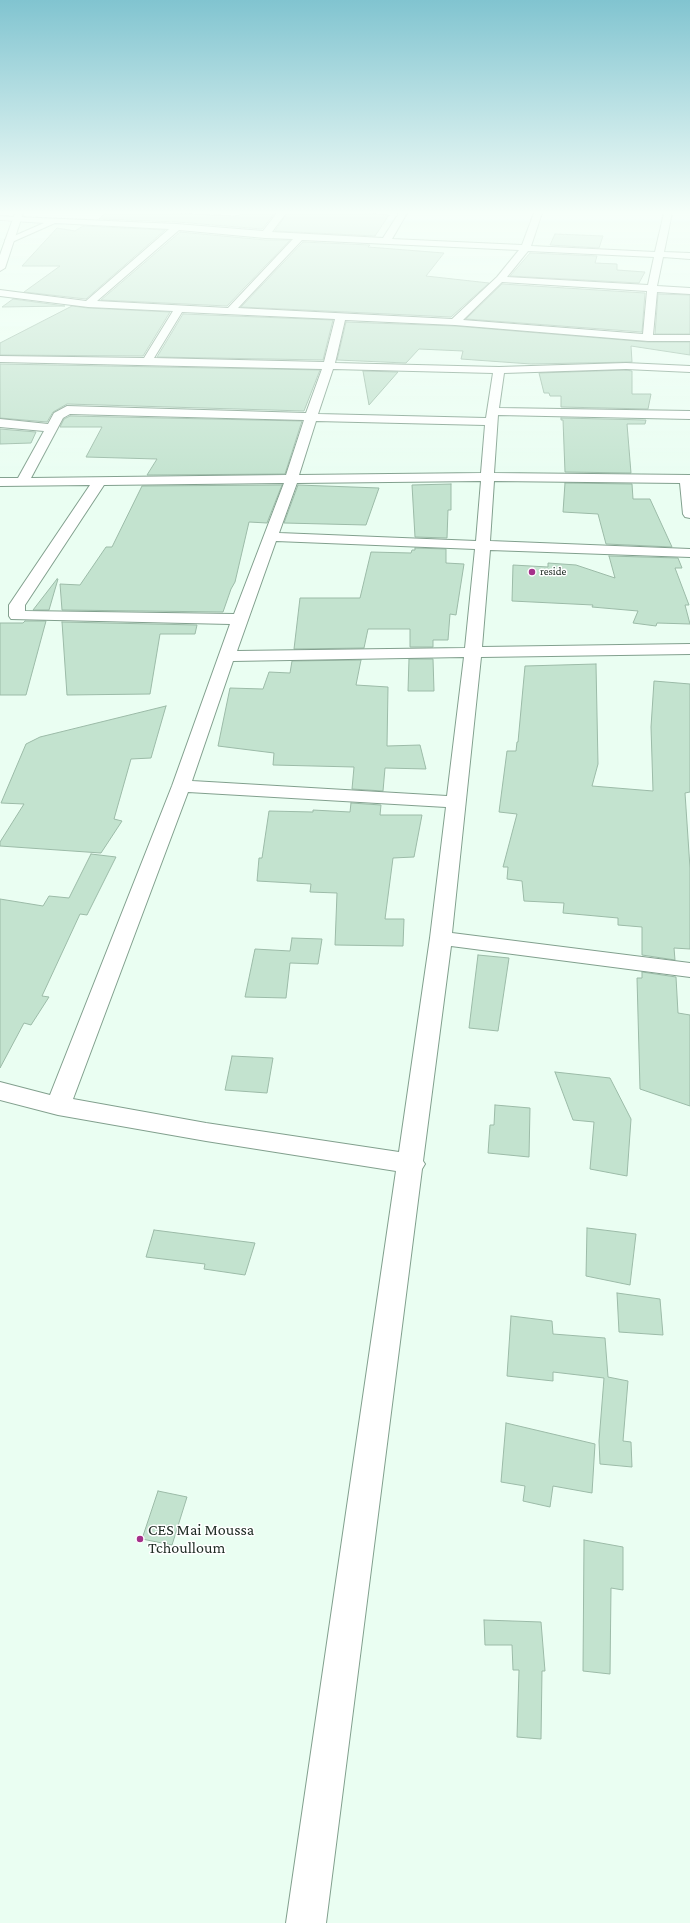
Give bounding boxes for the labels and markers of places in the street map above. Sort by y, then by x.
place label: reside [540,565,566,579]
marker: reside [527,567,537,577]
place label: CES Mai Moussa Tchoulloum [148,1520,254,1558]
marker: CES Mai Moussa Tchoulloum [135,1534,145,1544]

